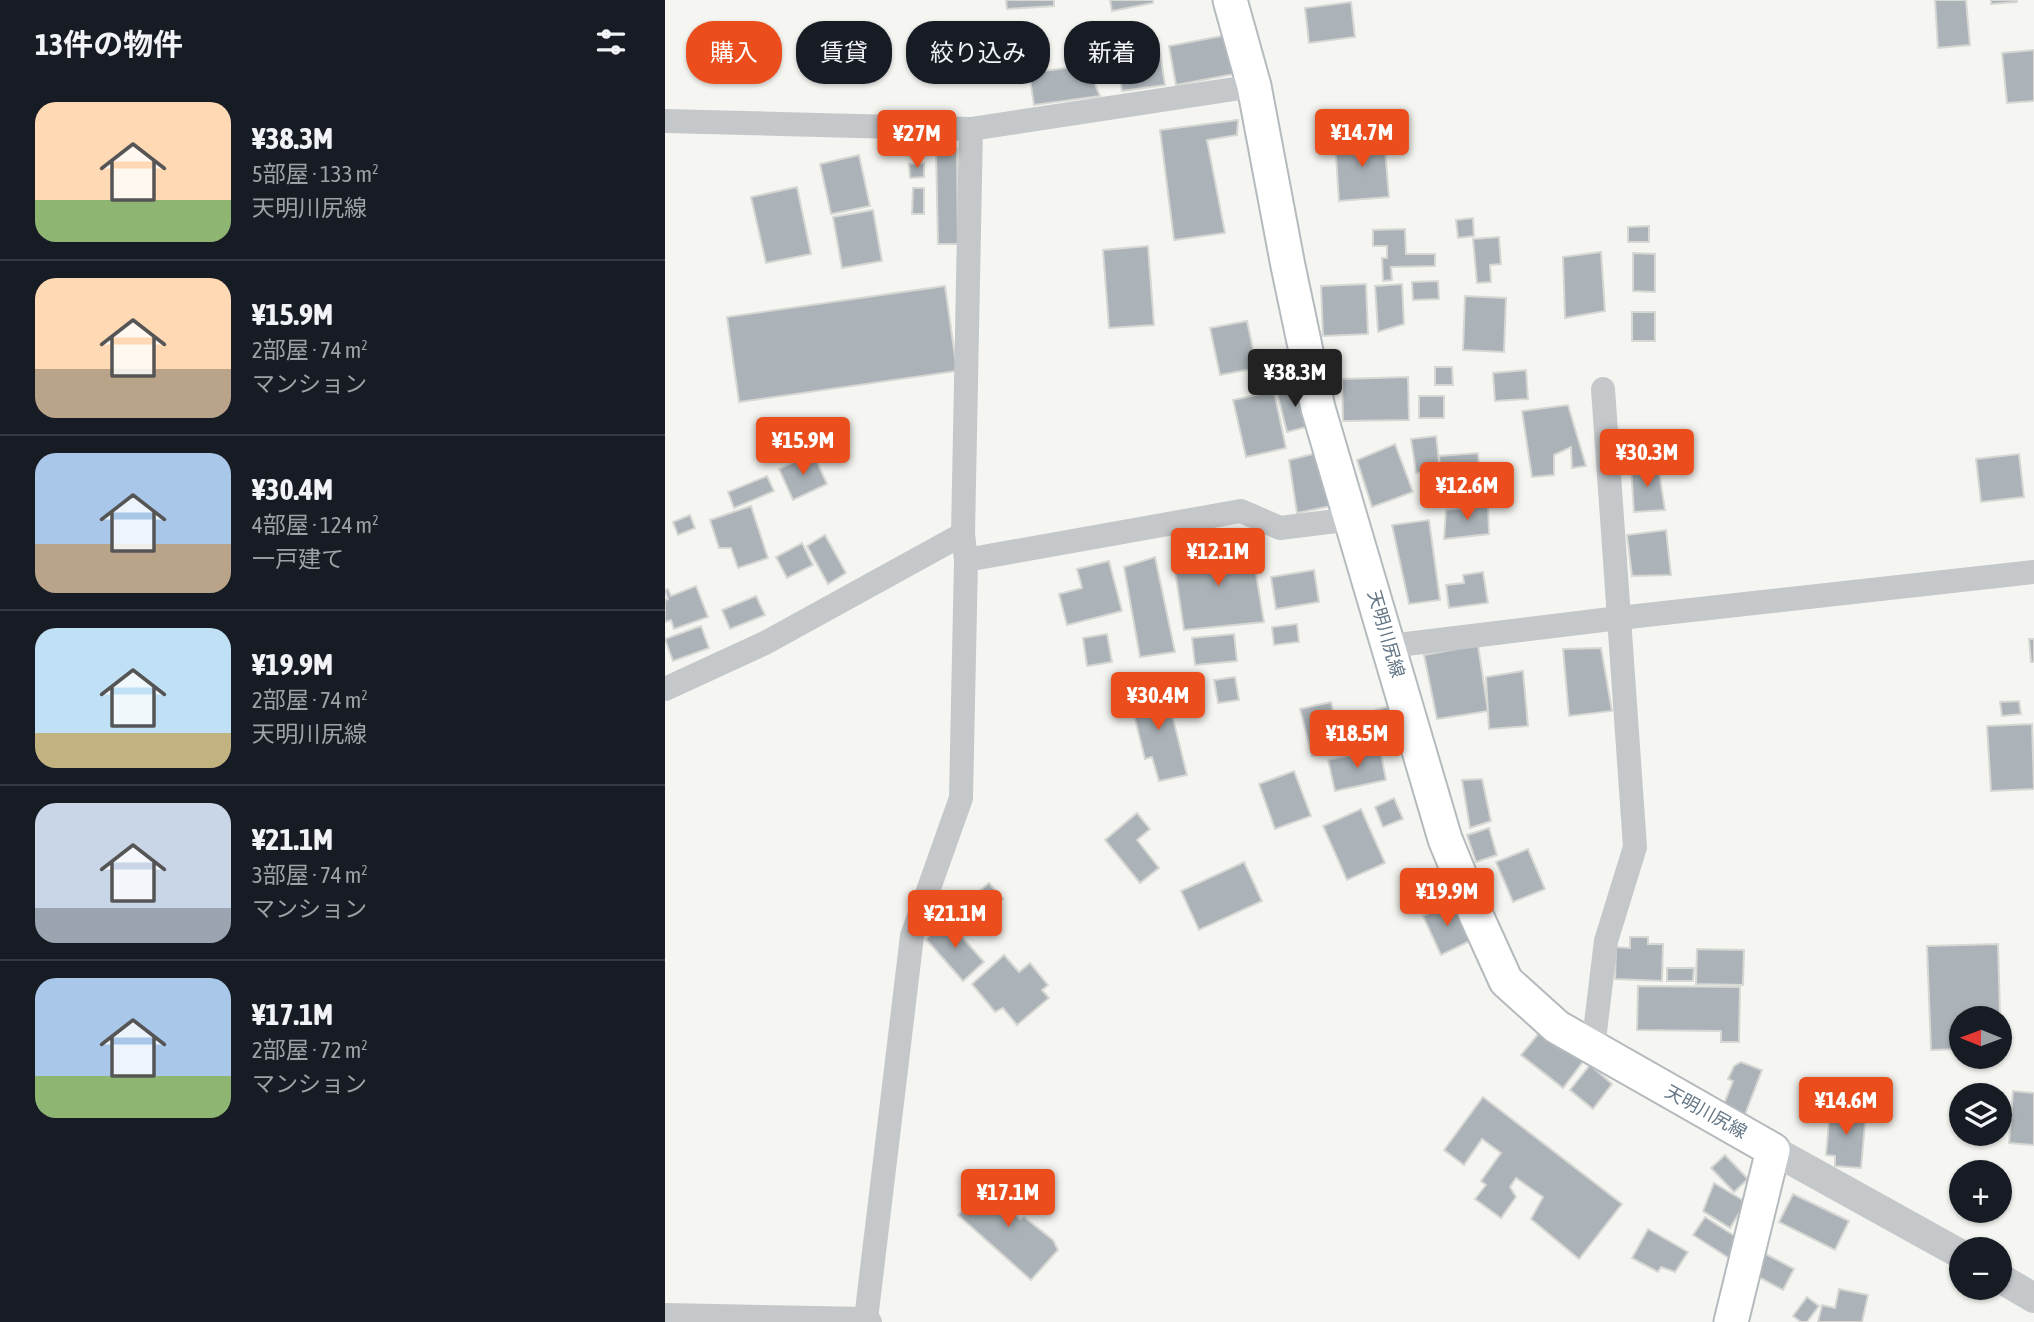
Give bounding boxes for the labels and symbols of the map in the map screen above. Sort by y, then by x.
pin: ¥27M [876,110,958,170]
pin: ¥14.7M [1305,110,1419,169]
pin: ¥38.3M [1238,350,1352,409]
pin: ¥15.9M [746,418,860,477]
pin: ¥30.3M [1590,430,1704,489]
pin: ¥12.6M [1410,462,1524,522]
pin: ¥12.1M [1161,528,1275,588]
street label: 天明川尻線 [1364,588,1409,680]
pin: ¥30.4M [1101,672,1215,732]
pin: ¥18.5M [1300,710,1414,770]
pin: ¥19.9M [1390,869,1504,928]
pin: ¥21.1M [898,890,1012,950]
north arrow [1949,1006,2013,1069]
pin: ¥14.6M [1789,1078,1903,1137]
street label: 天明川尻線 [1662,1081,1751,1143]
pin: ¥17.1M [951,1170,1065,1229]

